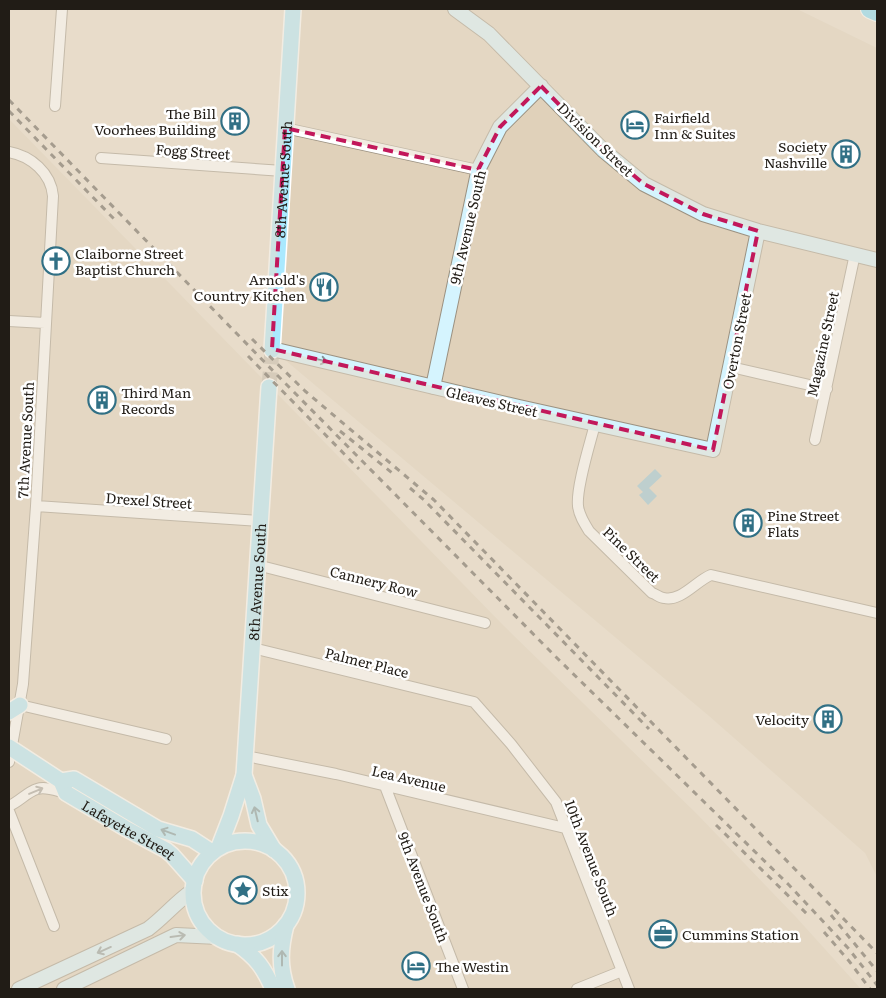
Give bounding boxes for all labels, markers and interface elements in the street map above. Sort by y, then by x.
street label: Division Street [553,97,639,181]
place label: The Bill Voorhees Building [94,103,216,139]
building icon: The Bill Voorhees Building [220,106,250,136]
place label: Fairfield Inn & Suites [654,107,735,143]
hotel icon: Fairfield Inn & Suites [620,110,650,140]
street label: 8th Avenue South [269,120,296,239]
place label: Society Nashville [764,136,828,172]
street label: Fogg Street [155,138,231,164]
building icon: Society Nashville [831,139,861,169]
street label: 9th Avenue South [444,168,490,286]
place label: Claiborne Street Baptist Church [75,243,184,279]
church icon: Claiborne Street Baptist Church [41,246,71,276]
place label: Arnold's Country Kitchen [194,269,305,305]
restaurant icon: Arnold's Country Kitchen [309,272,339,302]
street label: Magazine Street [801,289,843,399]
street label: Overton Street [717,291,755,391]
one-way arrow [311,356,327,365]
street label: 7th Avenue South [12,381,38,499]
street label: Gleaves Street [444,381,540,421]
place label: Third Man Records [121,382,191,418]
building icon: Third Man Records [87,385,117,415]
street label: Drexel Street [105,487,193,513]
place label: Pine Street Flats [767,505,840,541]
building icon: Pine Street Flats [733,508,763,538]
street label: 8th Avenue South [243,522,270,641]
street label: Pine Street [599,522,665,587]
street label: Cannery Row [328,560,420,602]
street label: Palmer Place [323,642,411,682]
building icon: Velocity [813,704,843,734]
place label: Velocity [755,709,810,729]
street label: Lea Avenue [370,760,448,796]
one-way arrow [28,786,43,796]
street label: Lafayette Street [79,795,180,864]
street label: 10th Avenue South [561,797,623,919]
one-way arrow [251,806,260,822]
one-way arrow [161,827,176,836]
street label: 9th Avenue South [394,829,454,945]
place icon: Stix [228,875,258,905]
place label: Stix [262,880,289,900]
office icon: Cummins Station [648,919,678,949]
place label: Cummins Station [682,924,799,944]
one-way arrow [170,931,186,941]
one-way arrow [97,946,112,956]
one-way arrow [277,950,286,966]
hotel icon: The Westin [401,951,431,981]
place label: The Westin [435,956,509,976]

